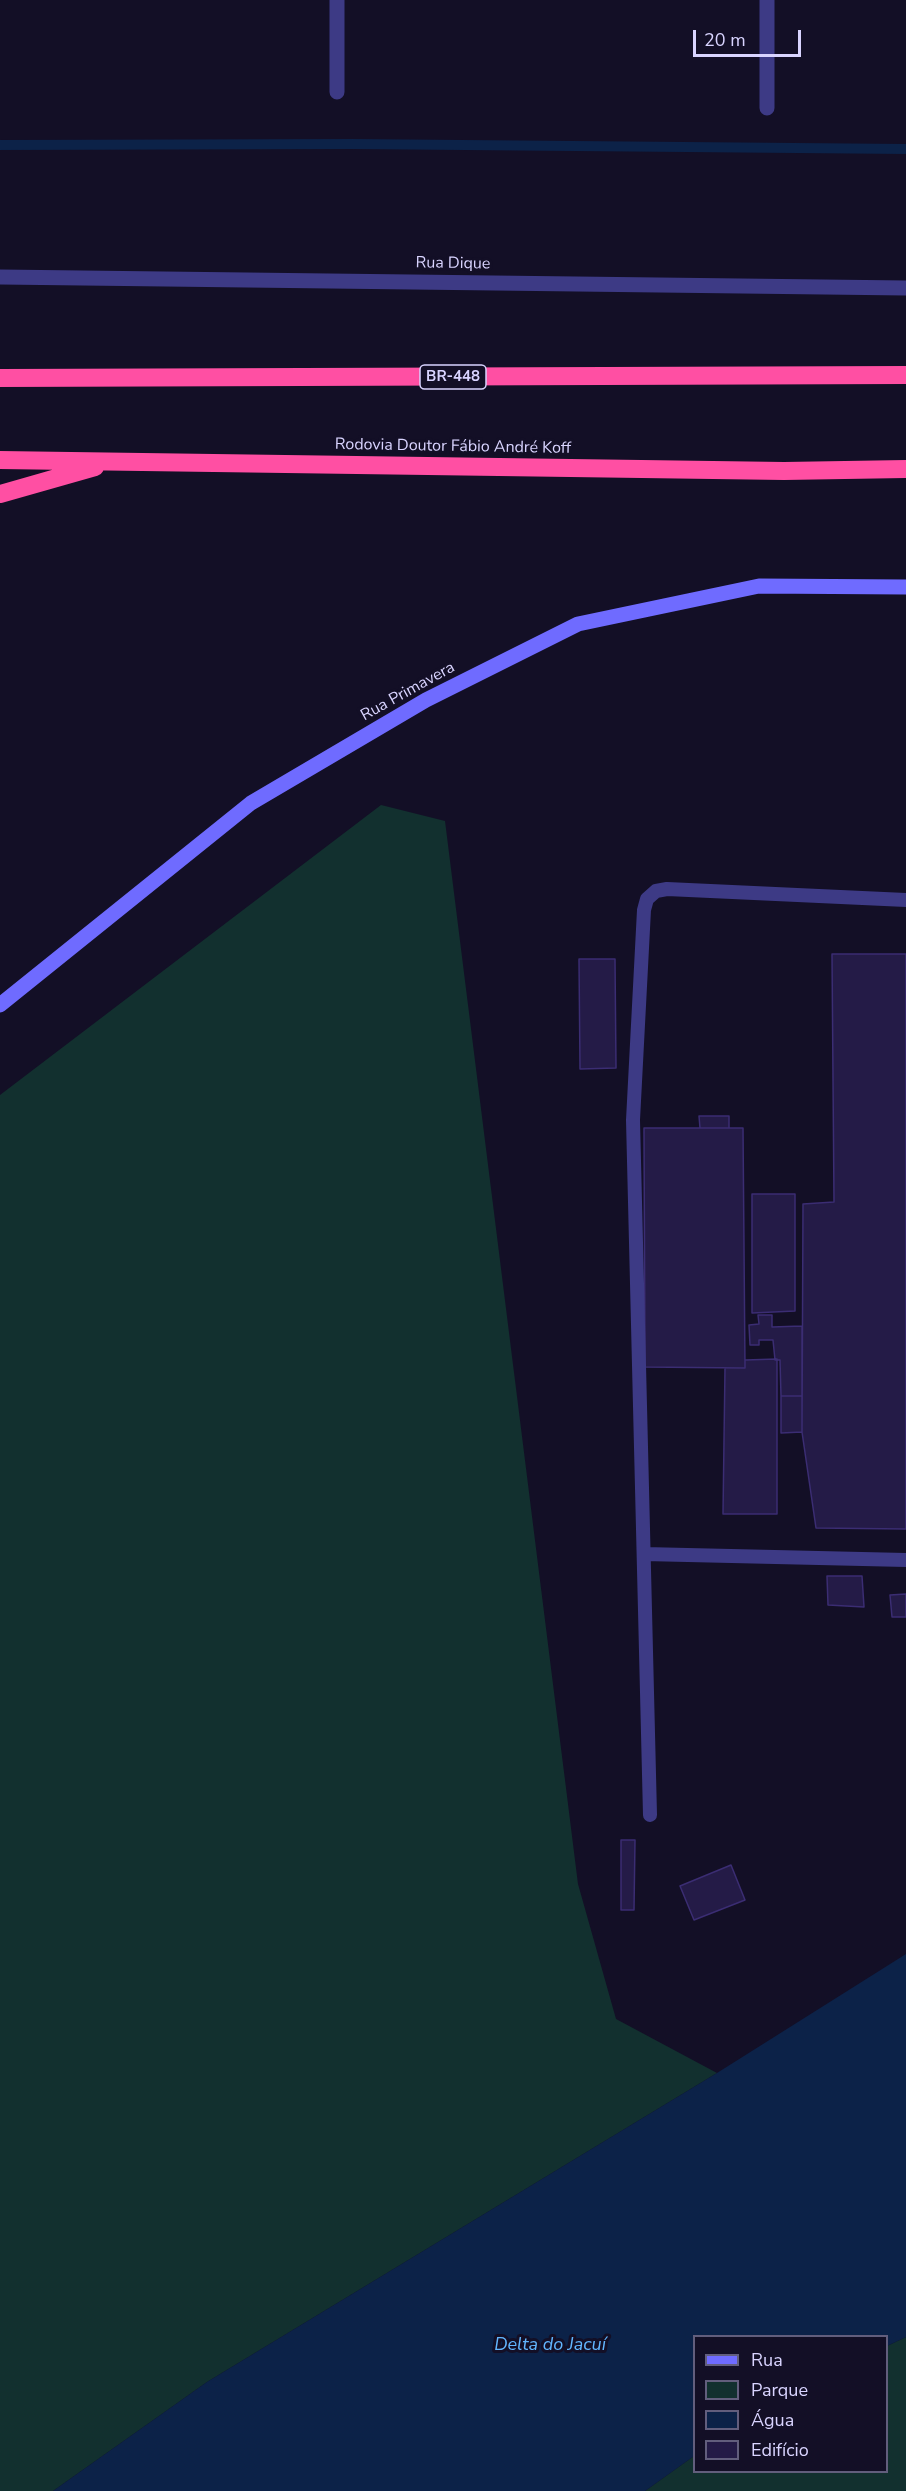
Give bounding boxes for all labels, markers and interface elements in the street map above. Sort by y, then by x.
scale bar [696,18,804,56]
text: 20 m [704,28,746,52]
street label: Rua Dique [416,254,490,274]
road number: BR-448 [420,365,486,389]
street label: Rodovia Doutor Fábio André Koff [335,435,571,459]
street label: Rua Primavera [358,658,458,726]
water label: Delta do Jacuí [494,2335,606,2357]
legend [693,2335,888,2473]
text: Rua [751,2348,783,2372]
text: Parque [751,2378,808,2402]
text: Água [751,2408,794,2432]
text: Edifício [751,2438,809,2462]

